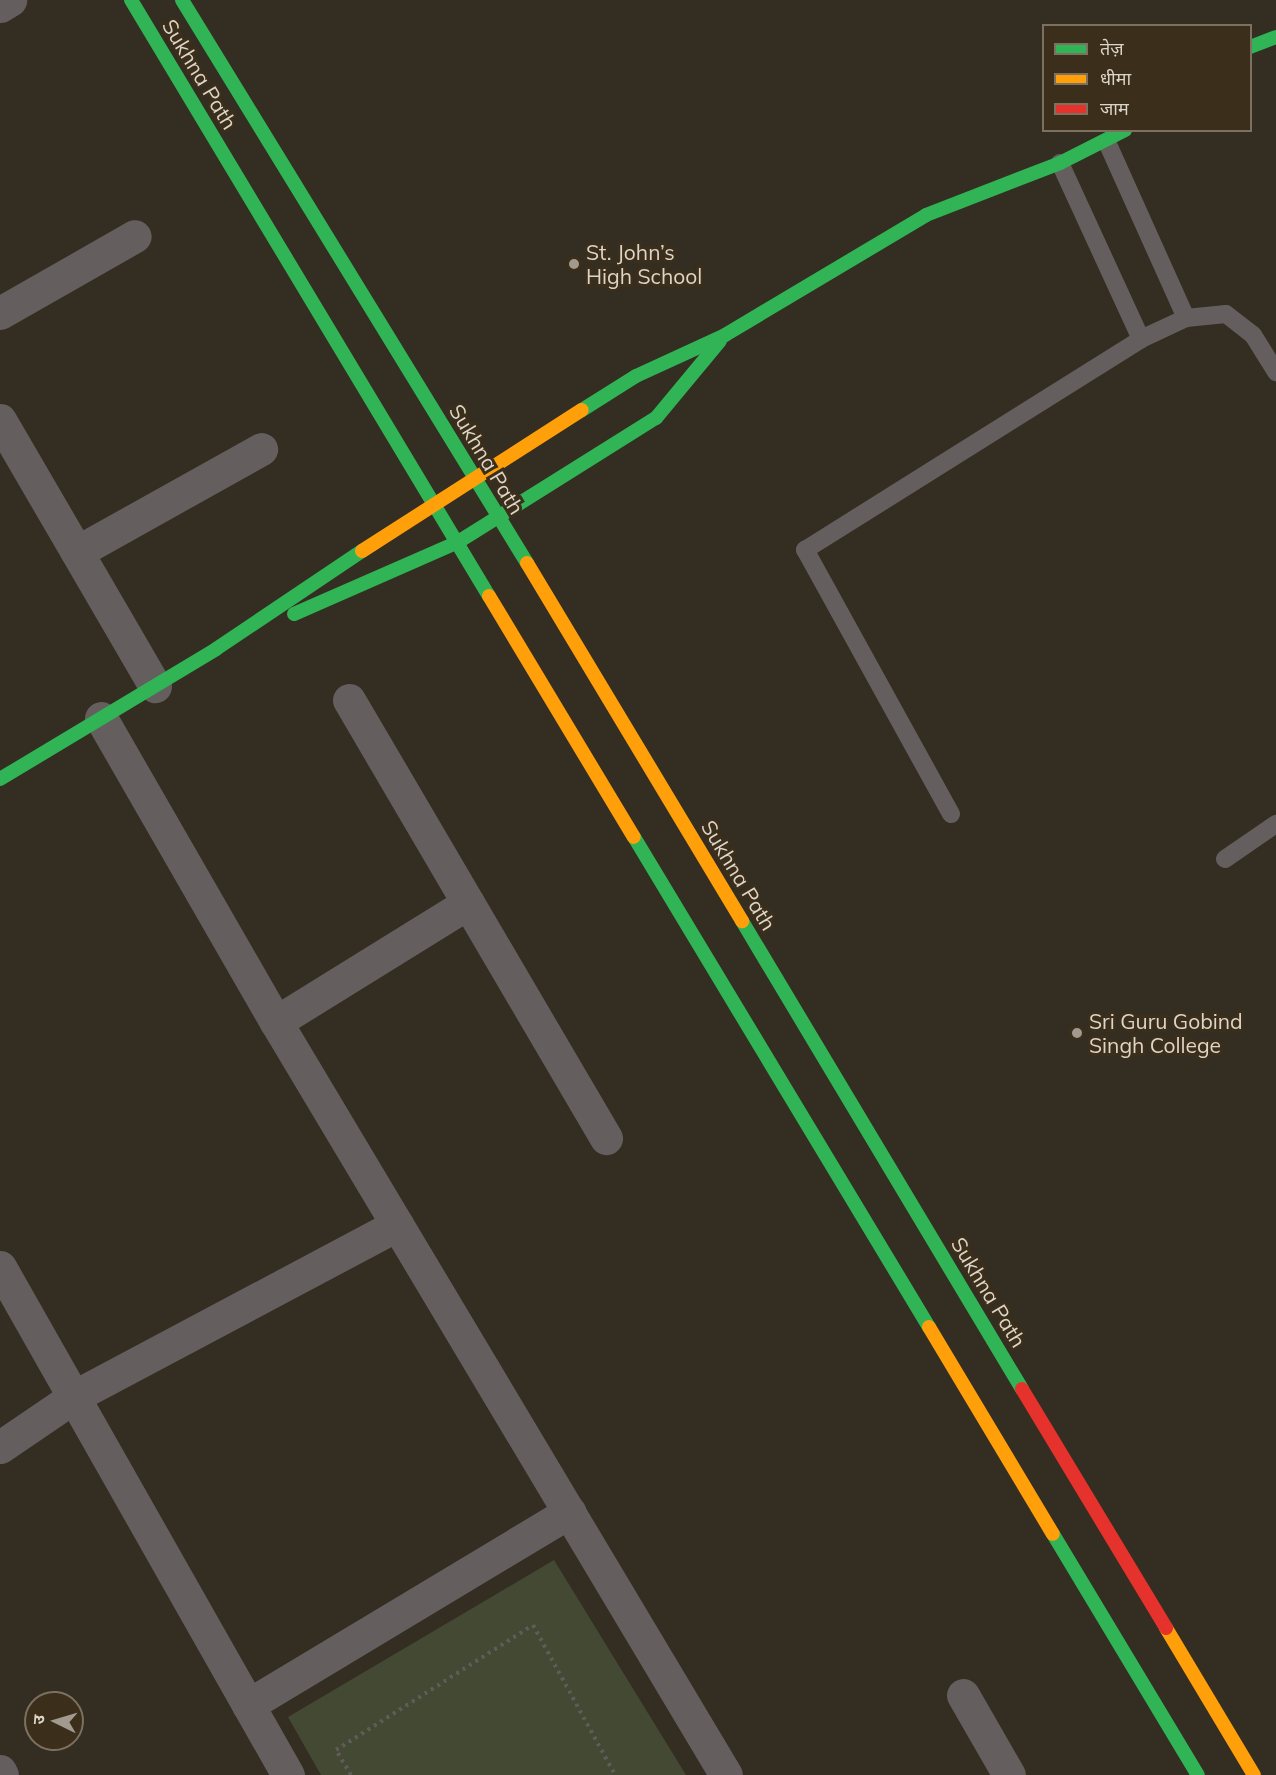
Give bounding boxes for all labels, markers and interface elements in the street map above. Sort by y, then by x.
street label: Sukhna Path [157,14,243,134]
legend [1042,24,1252,132]
text: तेज़ [1100,37,1124,60]
text: धीमा [1100,67,1131,90]
text: जाम [1100,97,1129,120]
place label: St. John’s High School [586,239,702,289]
marker: St. John’s High School [567,257,581,271]
street label: Sukhna Path [444,399,530,519]
street label: Sukhna Path [696,815,782,935]
place label: Sri Guru Gobind Singh College [1089,1008,1243,1058]
marker: Sri Guru Gobind Singh College [1070,1026,1084,1040]
street label: Sukhna Path [946,1232,1032,1352]
north arrow [24,1691,84,1751]
text: उ [28,1714,48,1725]

